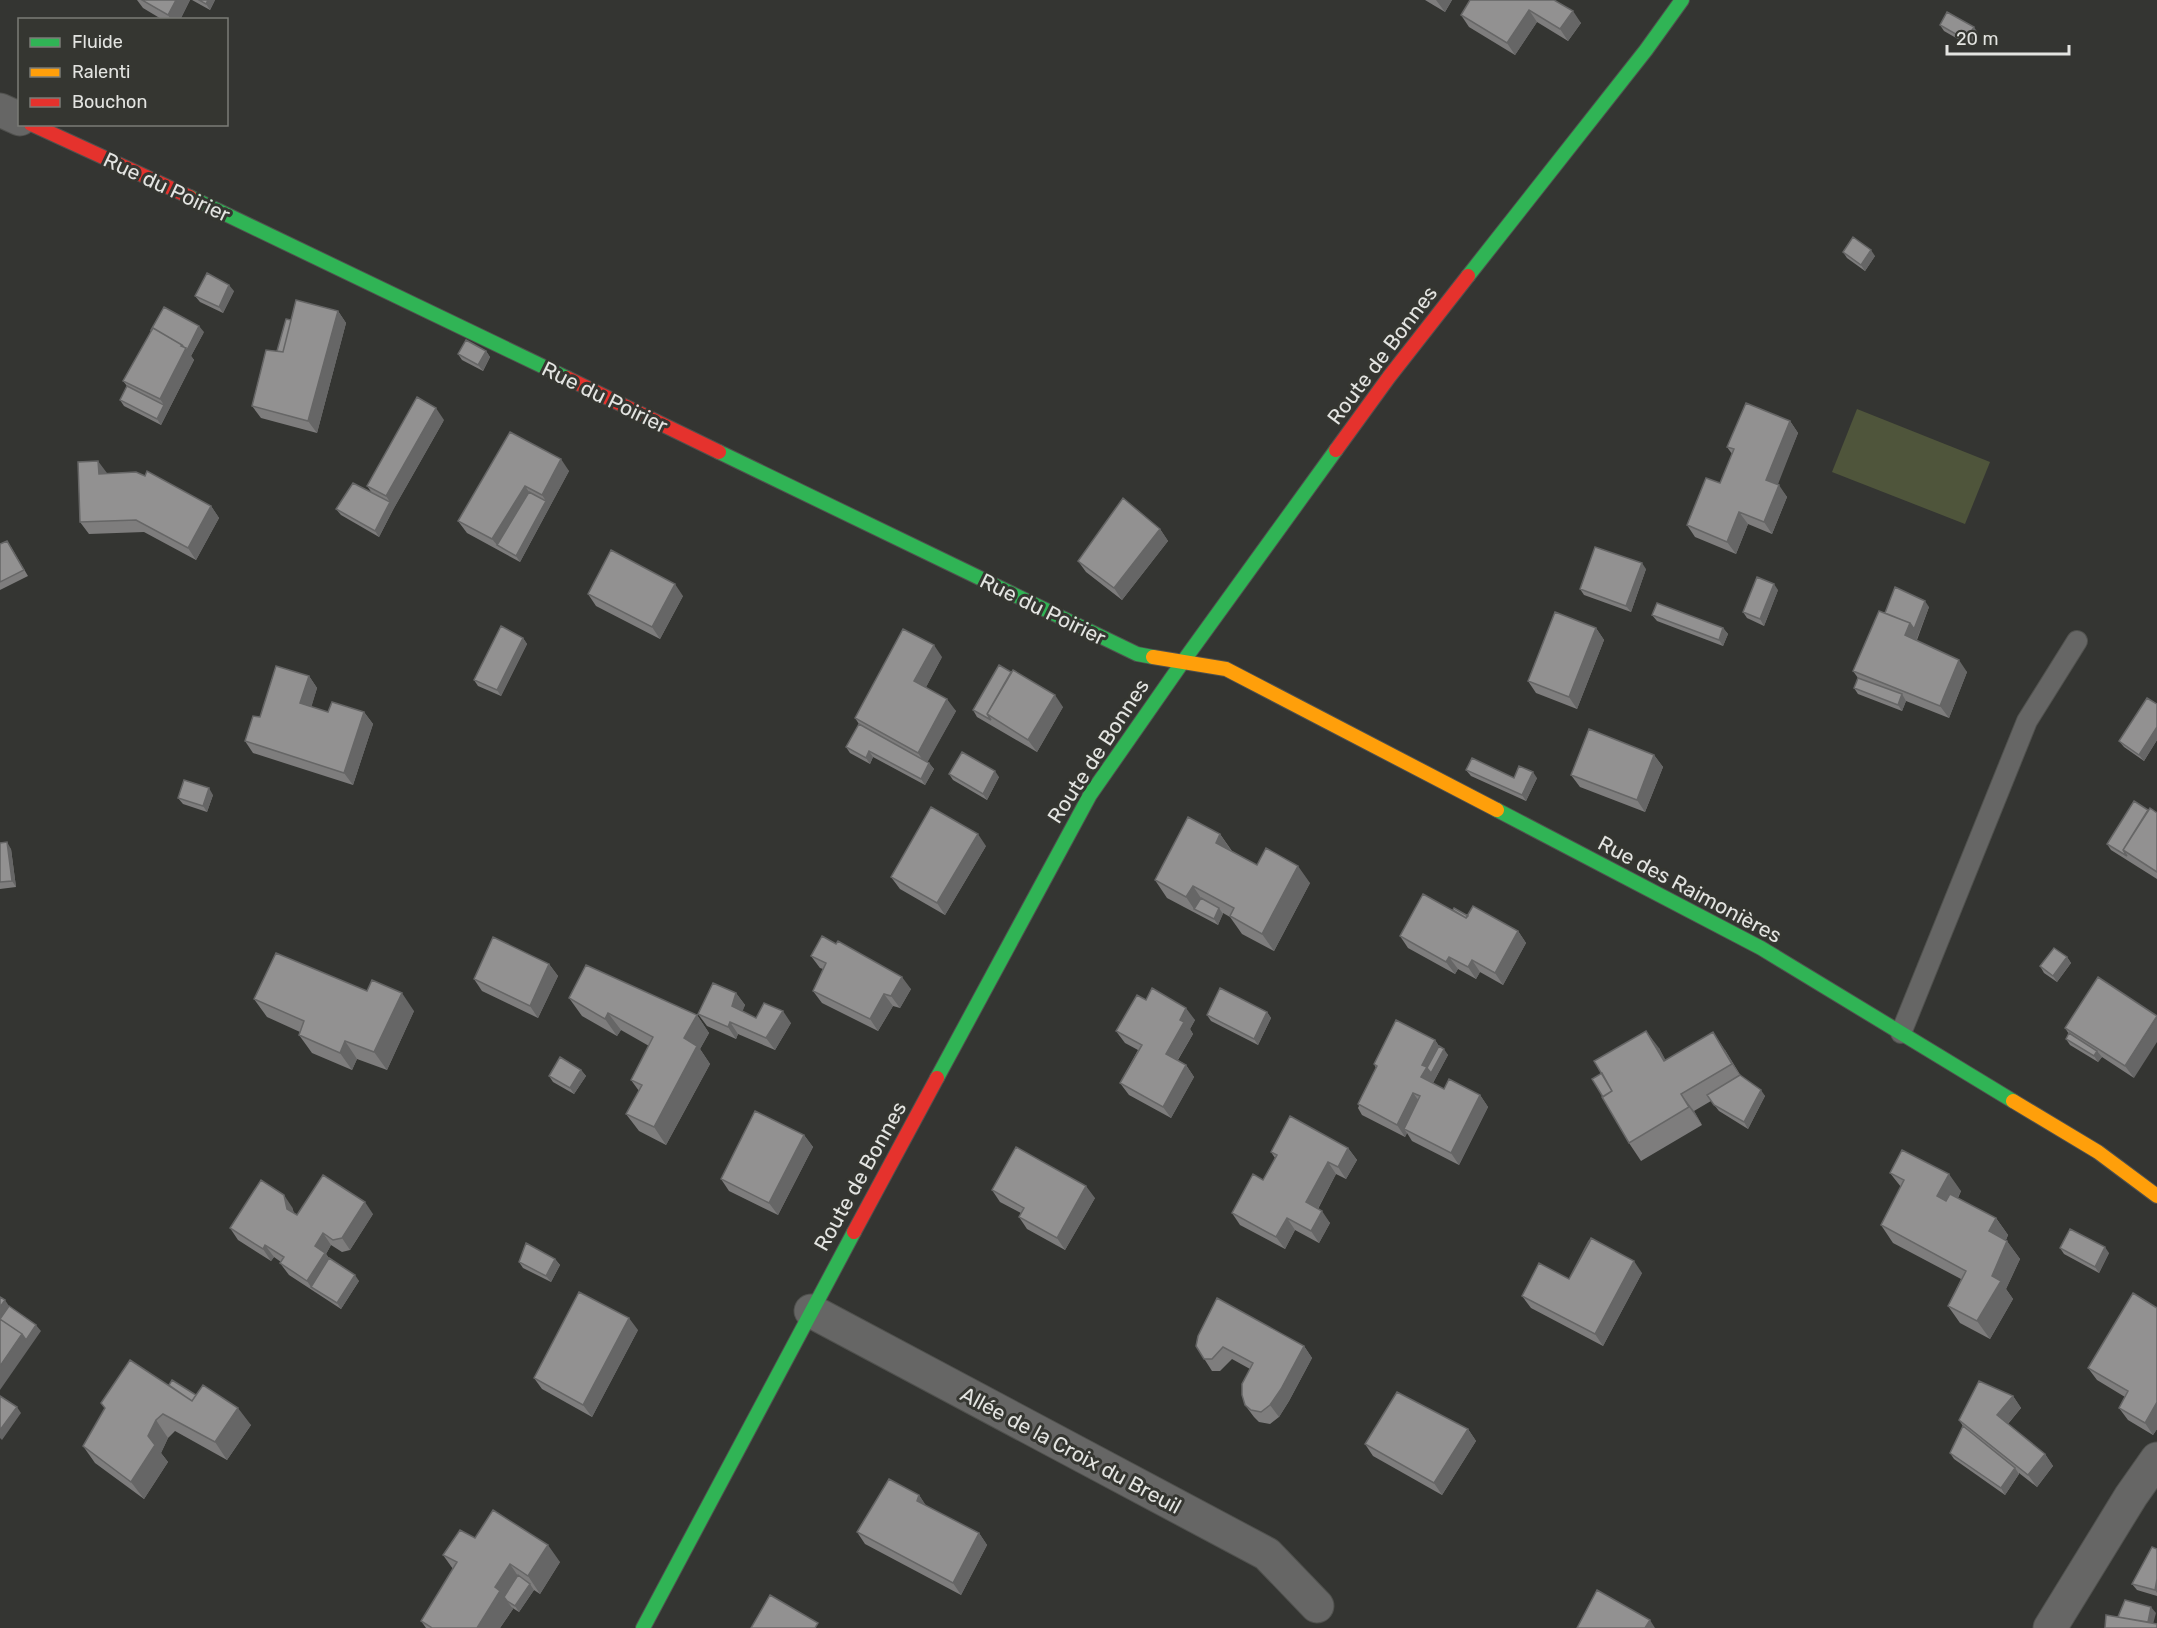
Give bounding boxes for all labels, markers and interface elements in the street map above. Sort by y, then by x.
legend [18,18,228,126]
scale bar [1947,18,2068,56]
text: 20 m [1956,28,1998,50]
text: Fluide [72,31,123,53]
text: Ralenti [72,61,130,83]
text: Bouchon [72,91,147,113]
street label: Rue du Poirier [100,147,234,227]
street label: Route de Bonnes [1322,281,1442,429]
street label: Rue du Poirier [538,356,672,438]
street label: Rue du Poirier [976,568,1110,650]
street label: Route de Bonnes [1042,674,1154,828]
street label: Rue des Raimonières [1594,830,1786,948]
street label: Route de Bonnes [809,1097,911,1255]
street label: Allée de la Croix du Breuil [956,1381,1186,1519]

